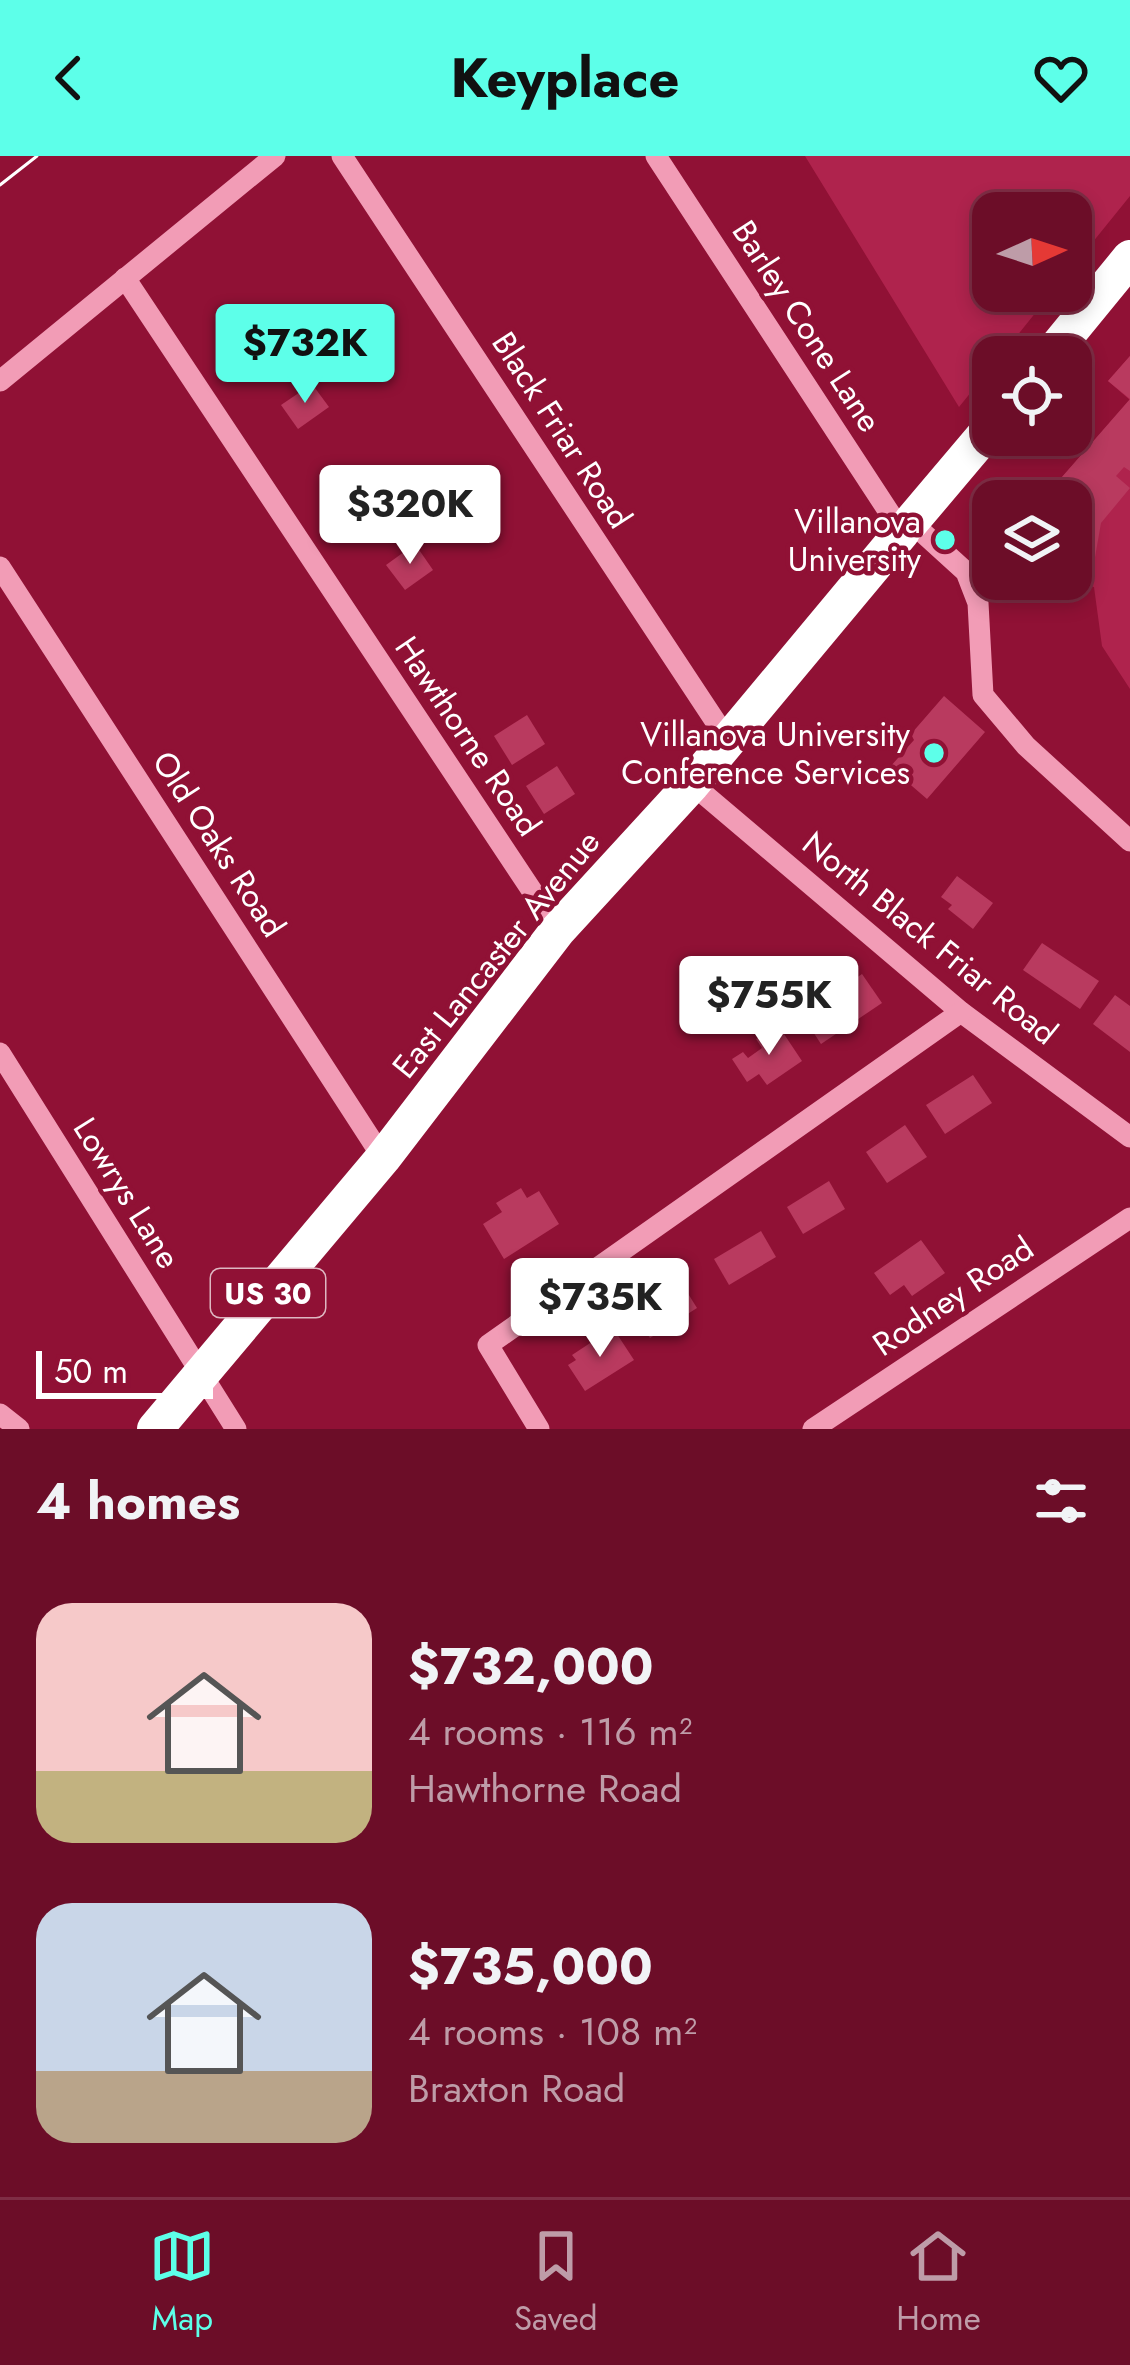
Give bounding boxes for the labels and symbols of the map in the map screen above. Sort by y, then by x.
north arrow [972,192,1092,312]
street label: Barley Cone Lane [721,211,893,441]
pin: $732K [221,304,389,406]
street label: Black Friar Road [481,322,643,538]
pin: $320K [326,465,494,567]
place label: Villanova University [788,498,921,583]
marker: Villanova University [932,527,958,553]
street label: Hawthorne Road [384,627,552,845]
place label: Villanova University Conference Services [621,711,910,796]
marker: Villanova University Conference Services [921,740,947,766]
street label: Old Oaks Road [141,742,297,946]
street label: East Lancaster Avenue [381,820,611,1088]
street label: North Black Friar Road [792,820,1068,1056]
pin: $755K [685,956,853,1058]
street label: Lowrys Lane [62,1109,192,1277]
street label: Rodney Road [863,1225,1043,1367]
pin: $735K [516,1258,684,1360]
road number: US 30 [211,1269,325,1317]
scale bar [36,1345,213,1398]

